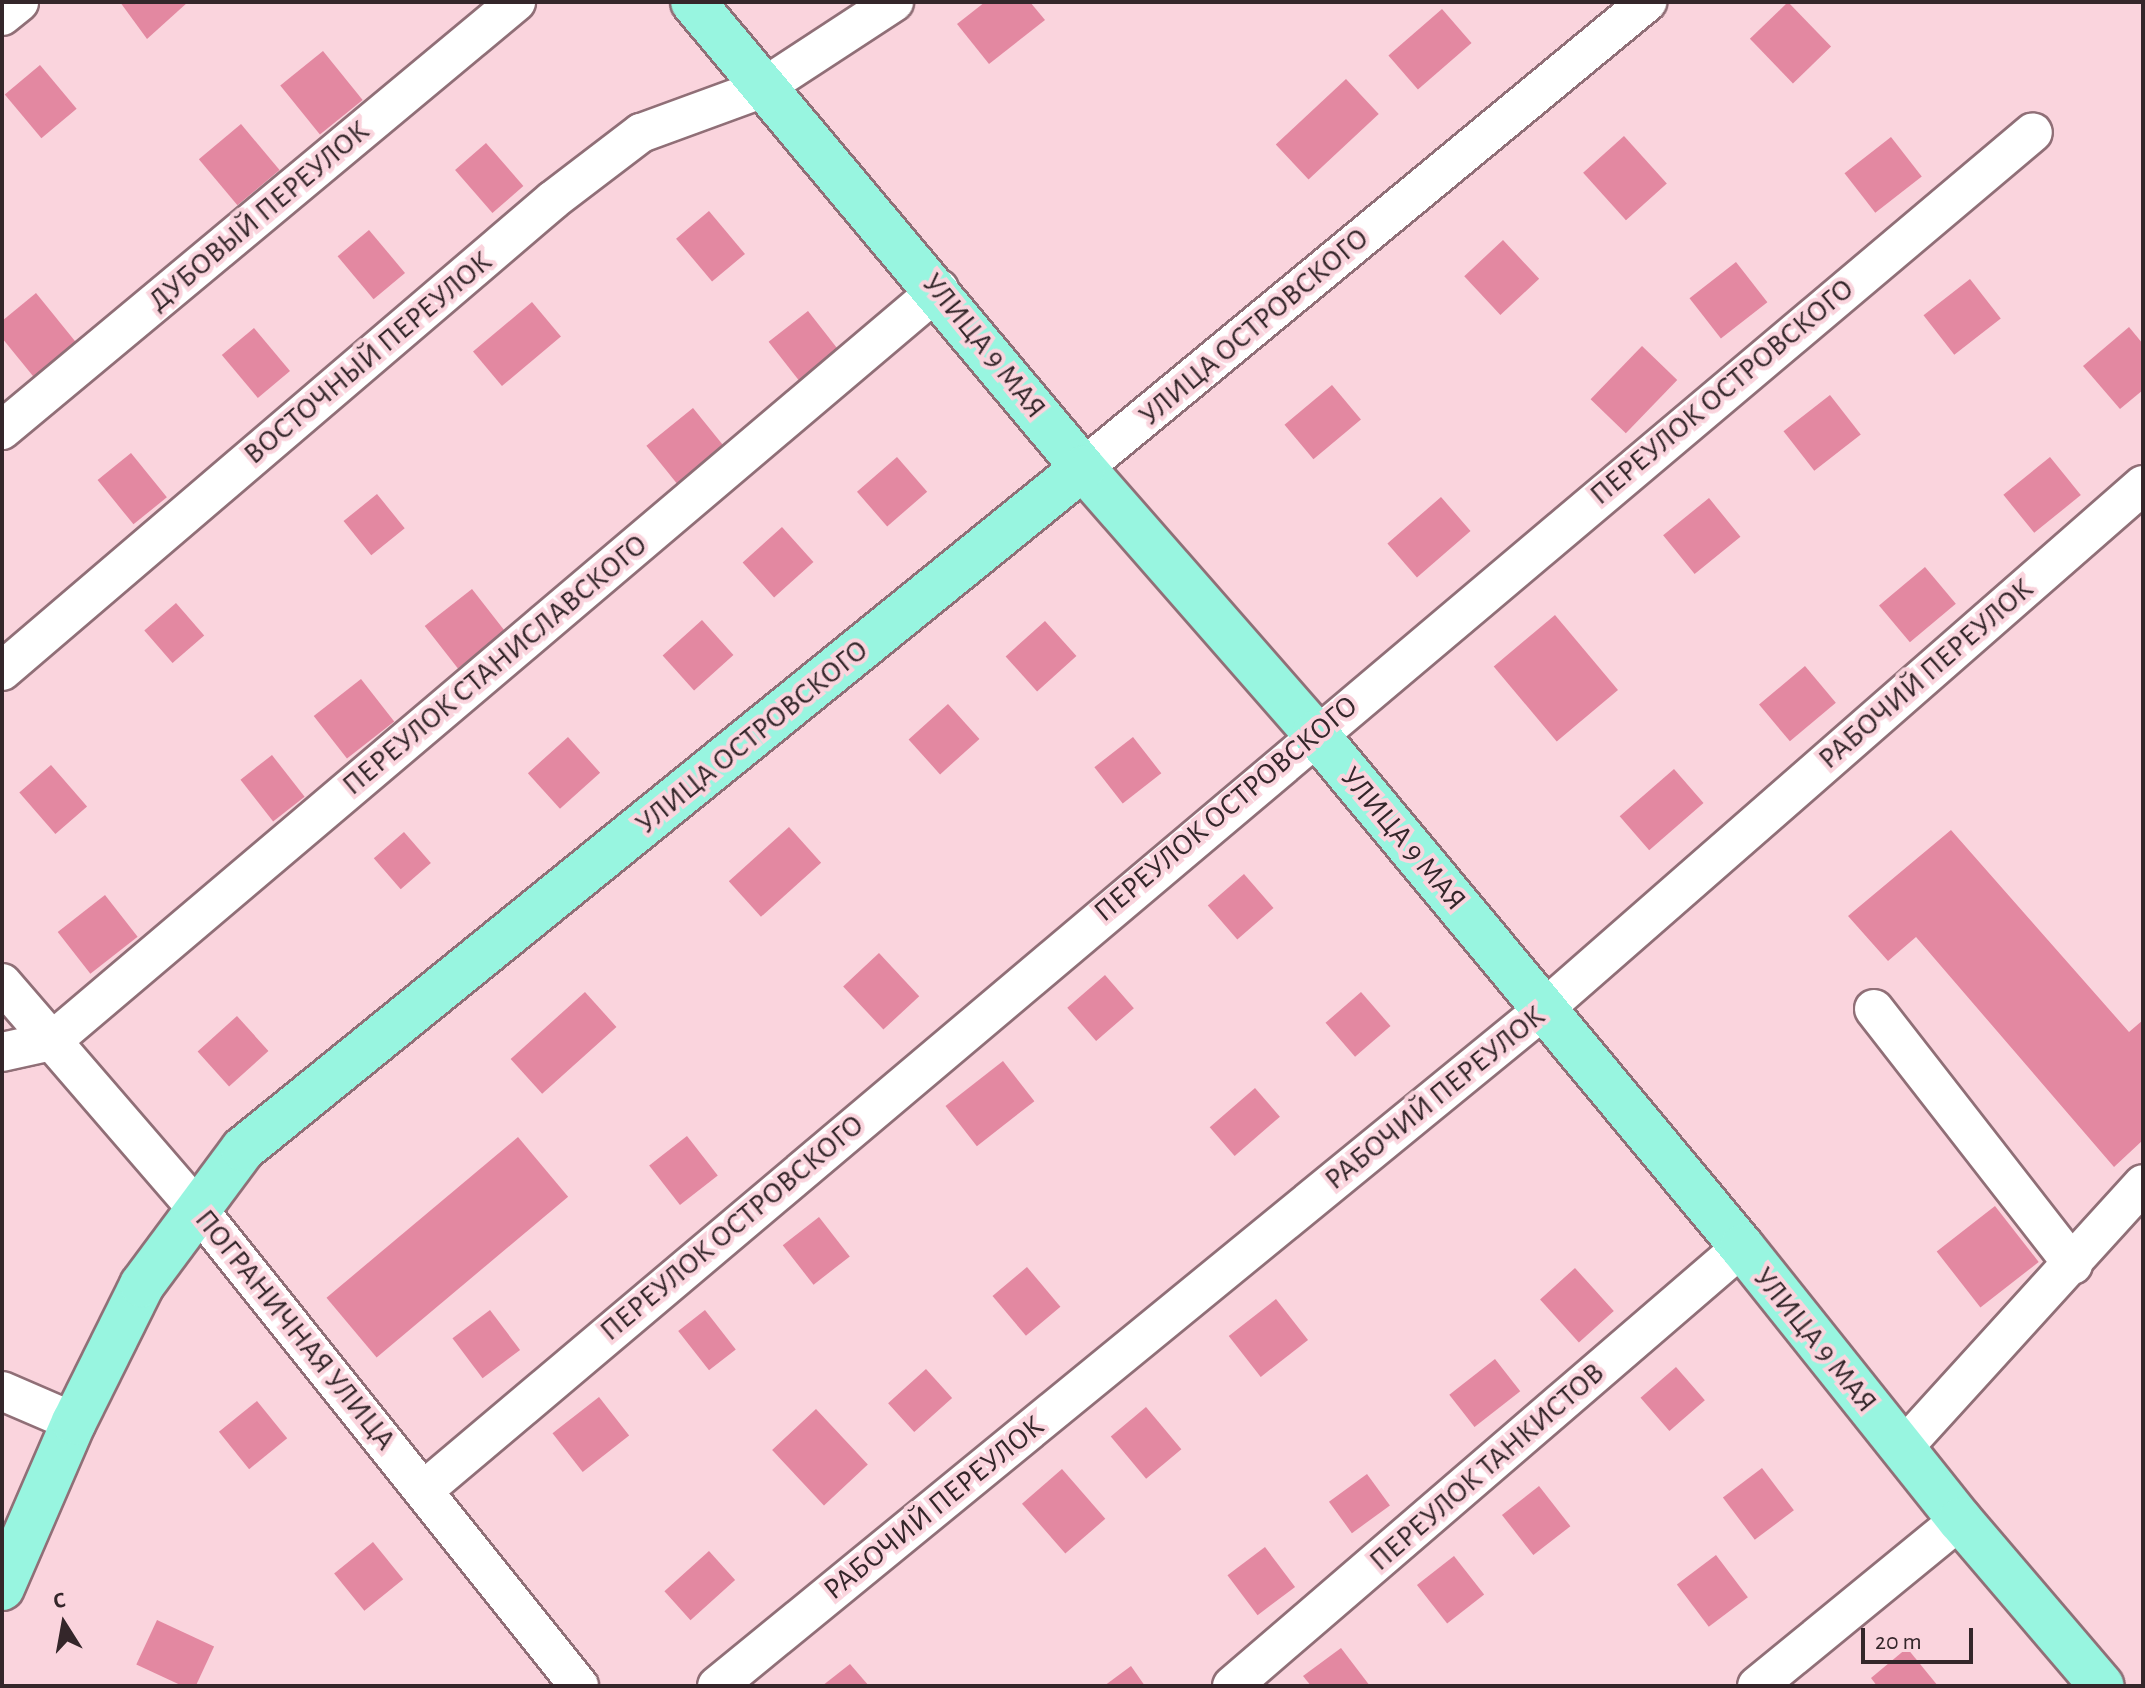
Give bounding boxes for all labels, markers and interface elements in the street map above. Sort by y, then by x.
street label: ДУБОВЫЙ ПЕРЕУЛОК [141,113,377,319]
street label: УЛИЦА ОСТРОВСКОГО [1132,220,1376,434]
street label: ВОСТОЧНЫЙ ПЕРЕУЛОК [237,244,499,472]
street label: УЛИЦА 9 МАЯ [915,266,1053,426]
street label: ПЕРЕУЛОК ОСТРОВСКОГО [1583,271,1861,513]
street label: ПЕРЕУЛОК СТАНИСЛАВСКОГО [335,527,655,803]
street label: РАБОЧИЙ ПЕРЕУЛОК [1811,571,2041,777]
street label: УЛИЦА ОСТРОВСКОГО [629,632,875,842]
street label: ПЕРЕУЛОК ОСТРОВСКОГО [1087,688,1365,930]
street label: УЛИЦА 9 МАЯ [1333,760,1473,918]
street label: РАБОЧИЙ ПЕРЕУЛОК [1318,998,1552,1198]
street label: ПЕРЕУЛОК ОСТРОВСКОГО [593,1107,871,1349]
street label: ПОГРАНИЧНАЯ УЛИЦА [187,1202,403,1458]
street label: УЛИЦА 9 МАЯ [1746,1260,1884,1420]
street label: ПЕРЕУЛОК ТАНКИСТОВ [1362,1355,1612,1579]
street label: РАБОЧИЙ ПЕРЕУЛОК [817,1408,1051,1608]
north arrow [24,1584,104,1664]
text: С [51,1588,67,1612]
scale bar [1865,1612,1977,1662]
text: 20 m [1875,1630,1922,1654]

